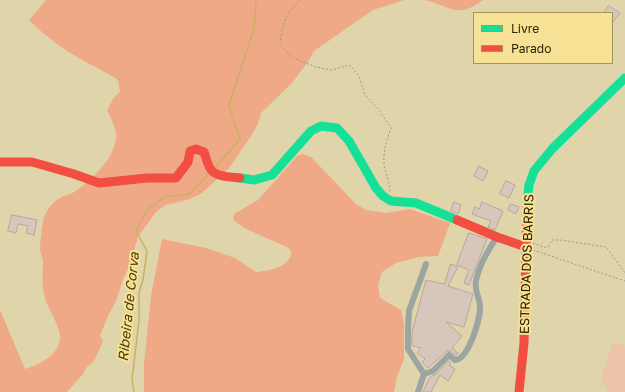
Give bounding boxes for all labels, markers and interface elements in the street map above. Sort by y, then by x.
legend [473,12,613,64]
text: Livre [511,21,539,36]
text: Parado [511,41,551,56]
street label: ESTRADA DOS BARRIS [517,194,537,334]
water label: Ribeira de Corva [115,252,143,362]

